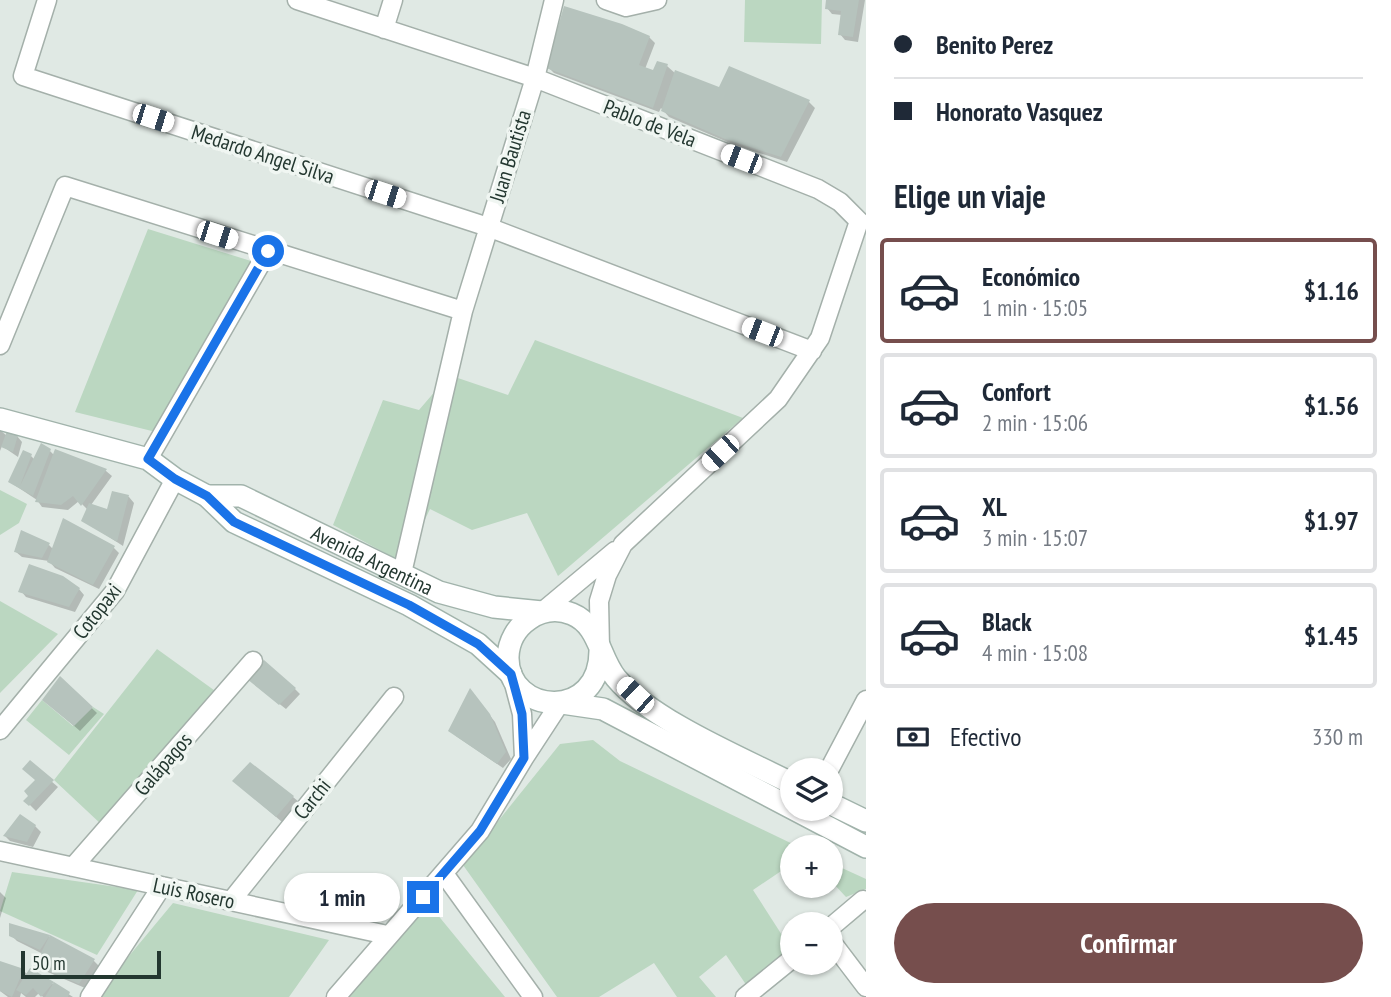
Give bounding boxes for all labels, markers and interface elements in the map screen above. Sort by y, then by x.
text: Benito Perez [936,28,1053,61]
street label: Pablo de Vela [600,93,700,153]
text: Honorato Vasquez [936,95,1103,128]
car [130,102,177,134]
street label: Juan Bautista [483,107,537,206]
street label: Medardo Angel Silva [188,118,338,190]
car [718,142,765,176]
text: Elige un viaje [894,175,1046,217]
car [362,178,409,210]
car [194,219,241,251]
route start [252,235,284,267]
icon: car [898,259,961,322]
text: Económico [982,260,1080,293]
text: $1.16 [1304,274,1359,307]
text: 1 min · 15:05 [982,293,1088,322]
car [739,315,786,349]
icon: car [898,374,961,437]
text: Confort [982,375,1051,408]
text: $1.56 [1304,389,1359,422]
text: 2 min · 15:06 [982,408,1088,437]
car [698,431,743,475]
icon: car [898,489,961,552]
text: XL [982,490,1007,523]
text: $1.97 [1304,504,1359,537]
street label: Avenida Argentina [307,519,438,601]
text: 3 min · 15:07 [982,523,1088,552]
street label: Cotopaxi [67,578,127,644]
icon: car [898,604,961,667]
text: Black [982,605,1032,638]
text: $1.45 [1304,619,1359,652]
text: 4 min · 15:08 [982,638,1088,667]
car [613,673,658,717]
icon: cash [894,718,932,756]
text: Efectivo [950,720,1022,753]
text: 330 m [1312,722,1363,751]
street label: Galápagos [128,727,198,801]
map controls [780,758,843,975]
button: layers [780,758,843,821]
street label: Carchi [287,773,337,825]
button: + [780,835,843,898]
street label: Luis Rosero [151,871,237,915]
callout: 1 min [283,872,398,922]
route end [407,881,439,913]
text: 1 min [319,883,365,912]
button: Confirmar [894,903,1363,983]
button: − [780,912,843,975]
scale bar [21,948,161,980]
text: 50 m [32,951,66,975]

